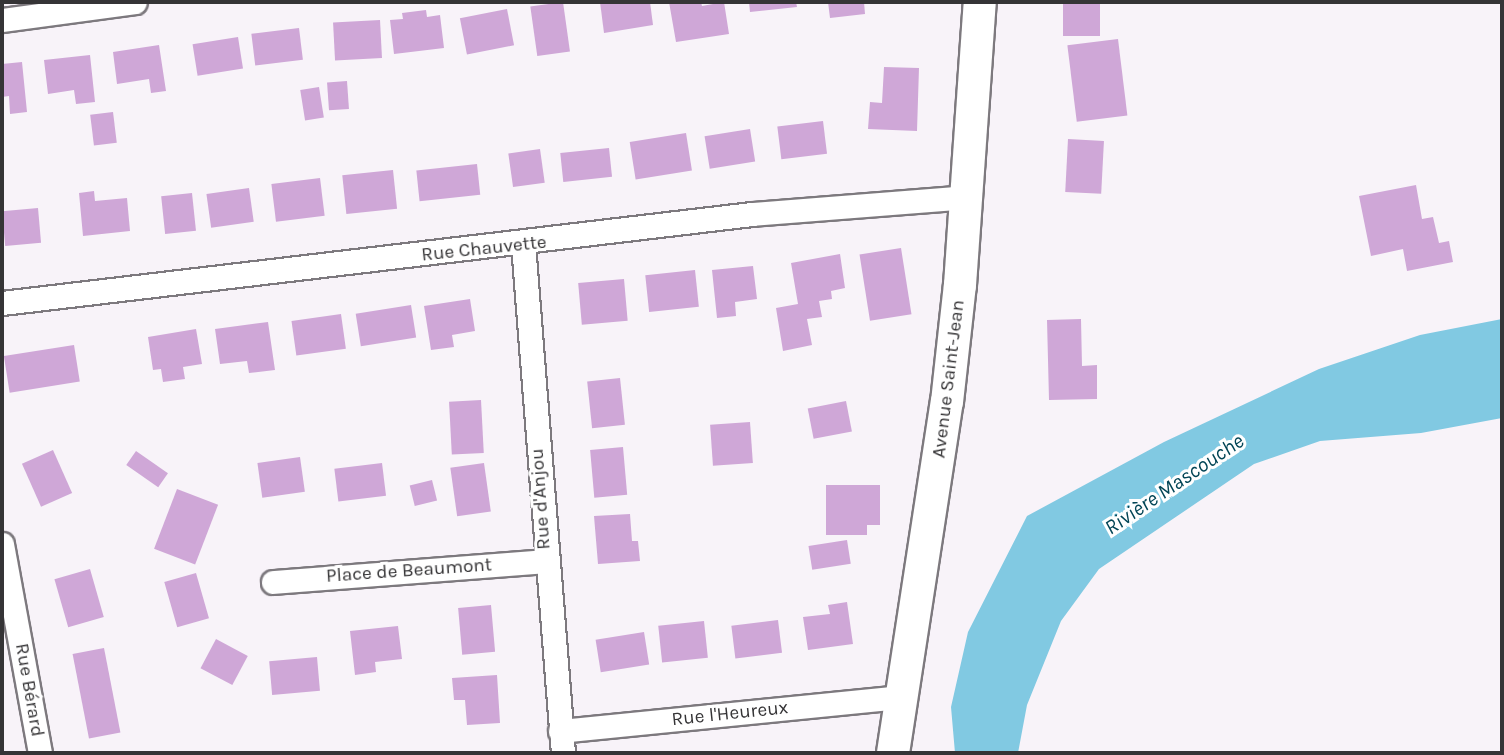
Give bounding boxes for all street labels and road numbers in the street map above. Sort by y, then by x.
street label: Rue Chauvette [420,231,548,267]
street label: Avenue Saint-Jean [928,299,970,459]
street label: Rue d'Anjou [526,448,556,550]
street label: Place de Beaumont [325,554,493,588]
street label: Rue Bérard [10,642,48,738]
street label: Rue l'Heureux [671,697,789,731]

